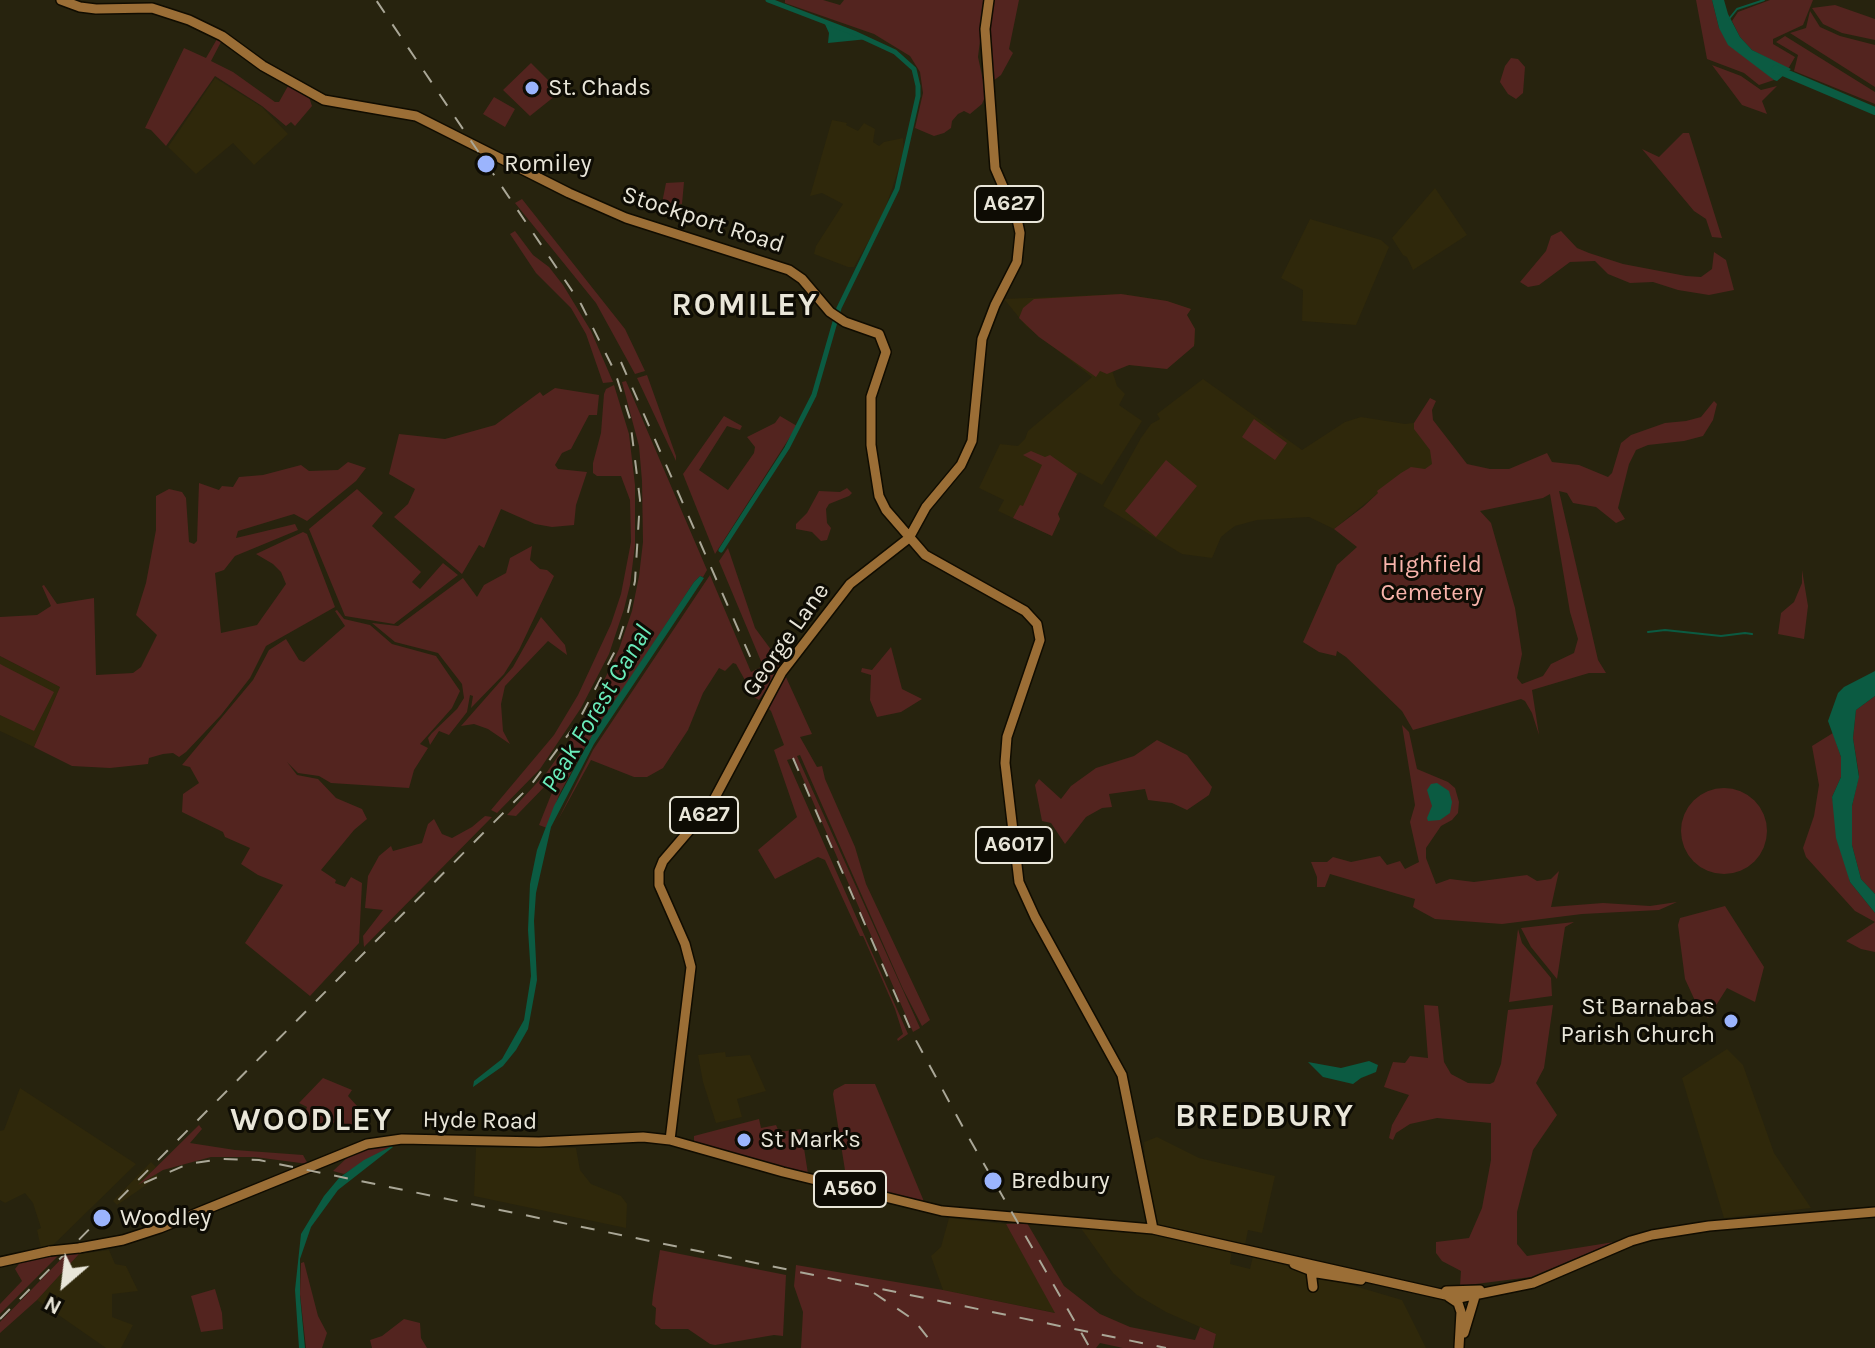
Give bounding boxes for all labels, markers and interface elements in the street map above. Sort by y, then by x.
place label: St. Chads [548,74,651,102]
marker: St. Chads [523,79,541,97]
place label: Romiley [504,150,592,178]
marker: Romiley [475,153,497,175]
street label: Stockport Road [618,180,788,260]
road number: A627 [975,186,1043,222]
district label: ROMILEY [671,287,819,325]
park label: Highfield Cemetery [1380,551,1484,607]
street label: George Lane [736,578,836,702]
water label: Peak Forest Canal [535,619,659,799]
road number: A627 [670,797,738,833]
road number: A6017 [976,827,1052,863]
place label: St Barnabas Parish Church [1561,993,1715,1049]
marker: St Barnabas Parish Church [1722,1012,1740,1030]
district label: BREDBURY [1175,1098,1355,1136]
district label: WOODLEY [230,1102,394,1140]
street label: Hyde Road [422,1106,538,1136]
place label: St Mark's [760,1126,861,1154]
marker: St Mark's [735,1131,753,1149]
place label: Bredbury [1011,1167,1110,1195]
marker: Bredbury [982,1170,1004,1192]
road number: A560 [814,1171,886,1207]
place label: Woodley [120,1204,211,1232]
marker: Woodley [91,1207,113,1229]
north arrow [24,1244,104,1324]
text: N [40,1290,66,1320]

